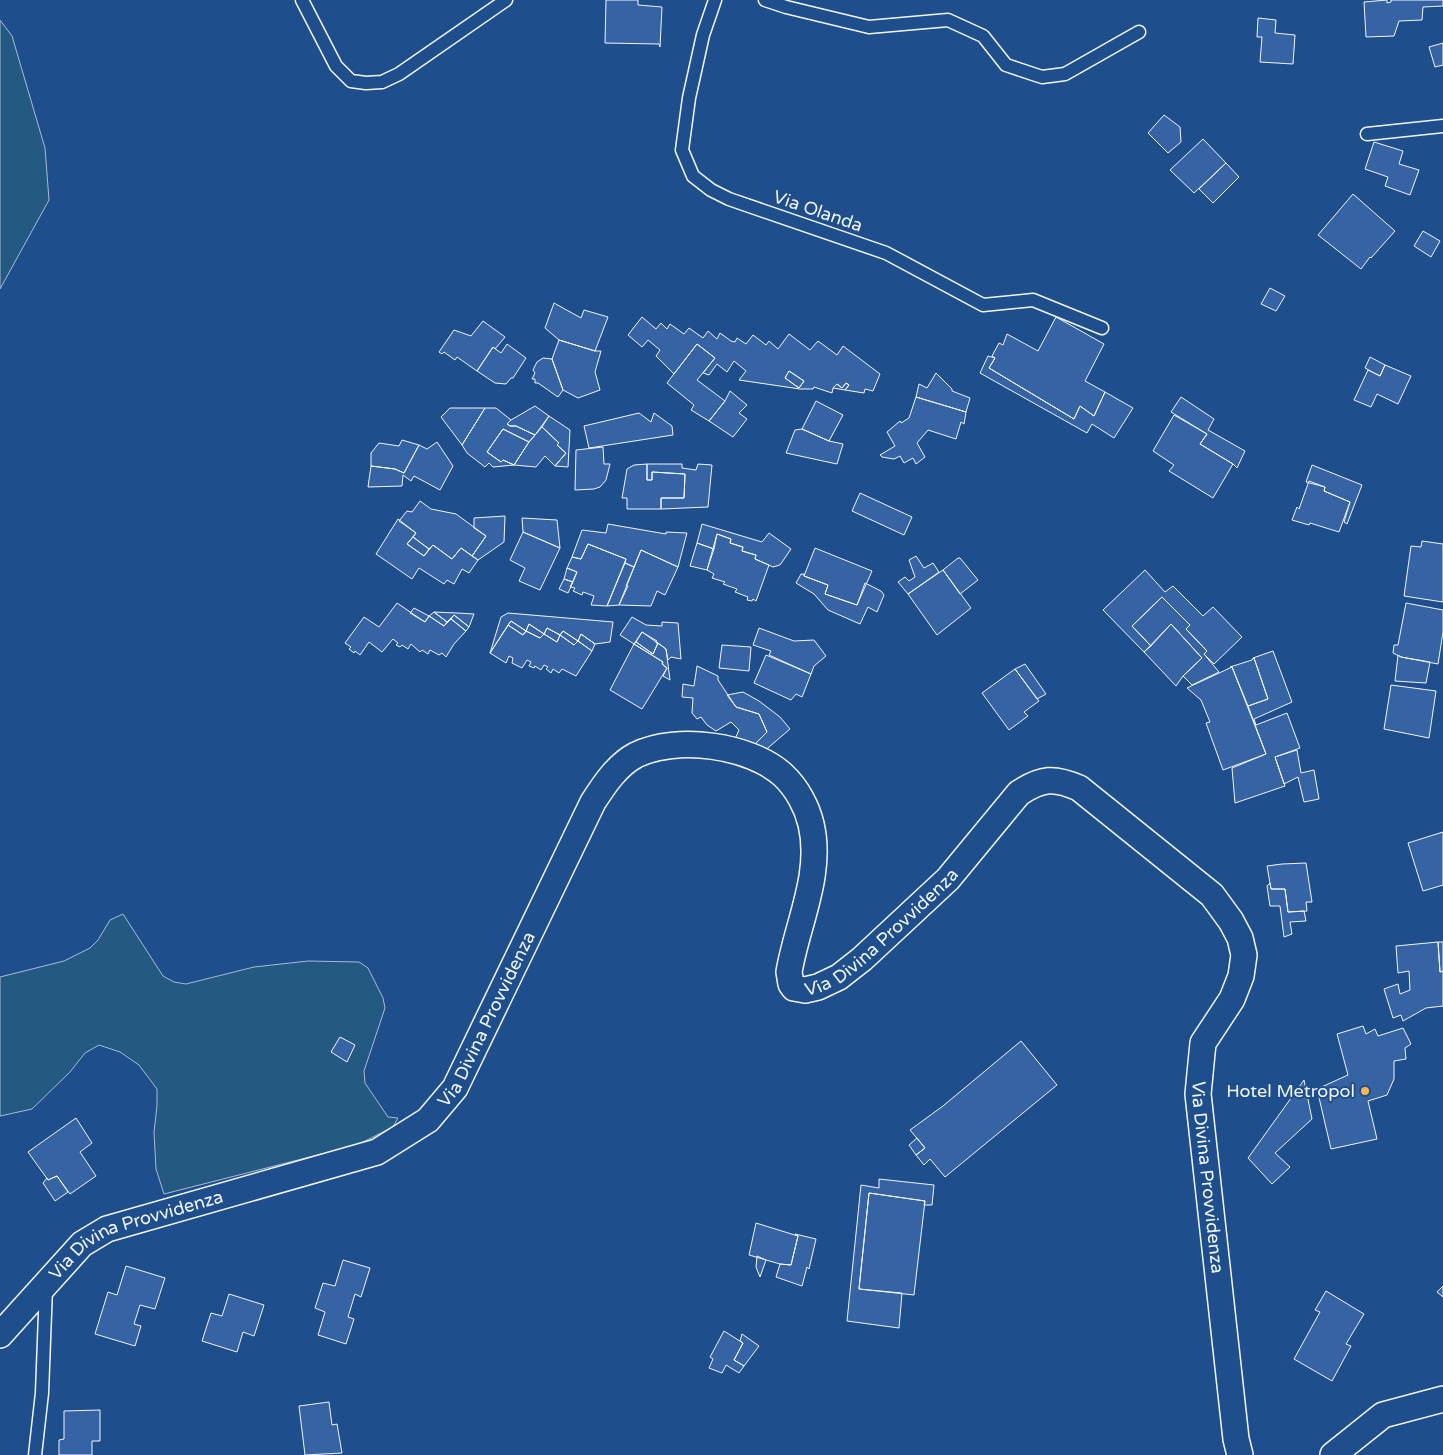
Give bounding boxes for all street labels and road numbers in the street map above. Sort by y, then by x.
street label: Via Olanda [770,185,866,237]
street label: Via Divina Provvidenza [802,864,963,1001]
street label: Via Divina Provvidenza [433,928,540,1111]
street label: Via Divina Provvidenza [1187,1080,1229,1275]
street label: Via Divina Provvidenza [44,1185,226,1284]

